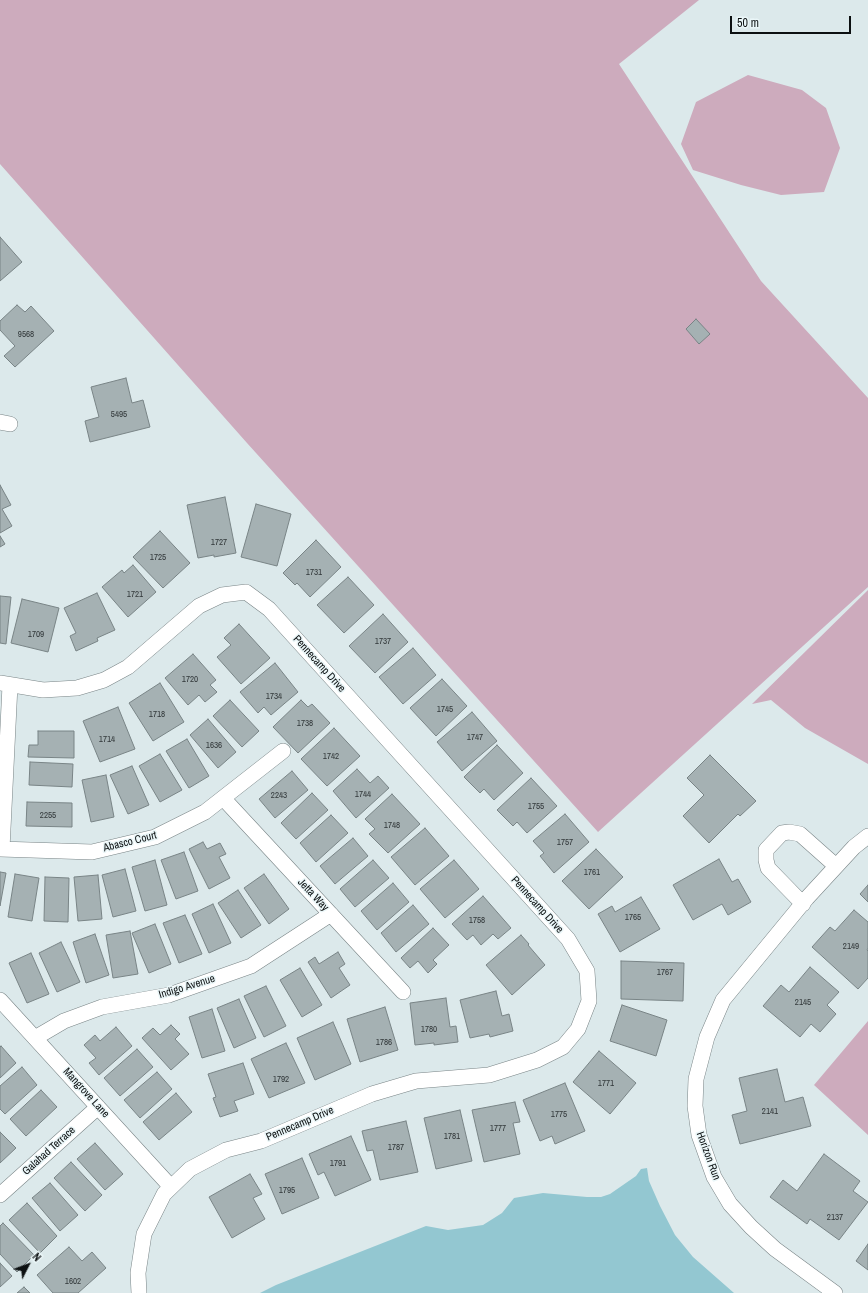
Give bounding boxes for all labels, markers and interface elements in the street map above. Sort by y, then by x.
scale bar [732,8,853,34]
text: 50 m [737,15,759,31]
house number: 9568 [18,330,34,340]
house number: 5495 [111,410,127,420]
house number: 1727 [211,538,227,548]
house number: 1725 [150,553,166,563]
house number: 1731 [306,568,322,578]
house number: 1721 [127,590,143,600]
house number: 1709 [28,630,44,640]
street label: Pennecamp Drive [290,633,348,695]
house number: 1737 [375,637,391,647]
house number: 1720 [182,675,198,685]
house number: 1734 [266,692,282,702]
house number: 1745 [437,705,453,715]
house number: 1718 [149,710,165,720]
house number: 1738 [297,719,313,729]
house number: 1747 [467,733,483,743]
house number: 1714 [99,735,115,745]
house number: 1636 [206,741,222,751]
house number: 1742 [323,752,339,762]
house number: 1744 [355,790,371,800]
house number: 2243 [271,791,287,801]
house number: 1755 [528,802,544,812]
house number: 2255 [40,811,56,821]
house number: 1748 [384,821,400,831]
street label: Abasco Court [102,829,158,855]
house number: 1757 [557,838,573,848]
house number: 1761 [584,868,600,878]
street label: Pennecamp Drive [508,874,566,936]
street label: Jetta Way [295,876,331,914]
house number: 1765 [625,913,641,923]
house number: 1758 [469,916,485,926]
house number: 2149 [843,942,859,952]
house number: 1767 [657,968,673,978]
street label: Indigo Avenue [157,972,217,1002]
house number: 2145 [795,998,811,1008]
house number: 1780 [421,1025,437,1035]
house number: 1786 [376,1038,392,1048]
street label: Mangrove Lane [60,1065,112,1121]
house number: 1792 [273,1075,289,1085]
house number: 1771 [598,1079,614,1089]
street label: Pennecamp Drive [264,1104,336,1144]
house number: 2141 [762,1107,778,1117]
house number: 1775 [551,1110,567,1120]
street label: Galahad Terrace [20,1124,78,1178]
house number: 1777 [490,1124,506,1134]
street label: Horizon Run [693,1130,723,1182]
house number: 1781 [444,1132,460,1142]
house number: 1787 [388,1143,404,1153]
house number: 1791 [330,1159,346,1169]
house number: 1795 [279,1186,295,1196]
house number: 2137 [827,1213,843,1223]
north arrow [8,1245,48,1285]
text: N [30,1250,44,1264]
house number: 1602 [65,1277,81,1287]

